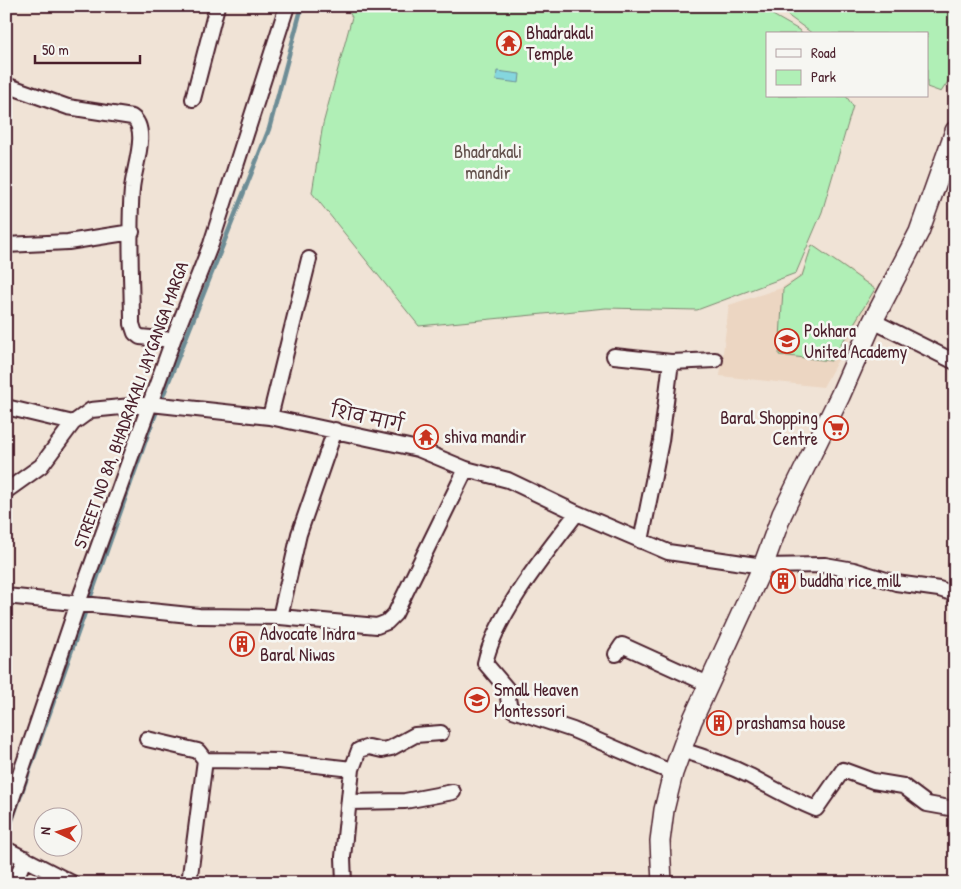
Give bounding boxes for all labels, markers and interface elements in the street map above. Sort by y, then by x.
place label: Bhadrakali Temple [526,20,594,66]
temple icon: Bhadrakali Temple [496,30,522,56]
scale bar [35,32,140,64]
legend [766,32,928,98]
text: 50 m [42,39,69,60]
text: Road [811,42,836,63]
text: Park [811,66,836,87]
park label: Bhadrakali mandir [454,139,522,185]
street label: STREET NO 8A, BHADRAKALI JAYGANGA MARGA [67,258,194,552]
place label: Pokhara United Academy [804,318,908,364]
school or university icon: Pokhara United Academy [774,328,800,354]
street label: शिव मार्ग [328,396,407,438]
place label: Baral Shopping Centre [720,405,818,451]
supermarket icon: Baral Shopping Centre [823,415,849,441]
temple icon: shiva mandir [413,424,439,450]
place label: shiva mandir [444,424,526,449]
building icon: buddha rice mill [770,568,796,594]
place label: buddha rice mill [800,568,901,593]
place label: Advocate Indra Baral Niwas [260,621,355,667]
building icon: Advocate Indra Baral Niwas [229,631,255,657]
place label: Small Heaven Montessori [494,677,579,723]
school or university icon: Small Heaven Montessori [464,687,490,713]
building icon: prashamsa house [706,710,732,736]
place label: prashamsa house [736,710,846,735]
north arrow [32,806,82,856]
text: N [35,826,54,835]

